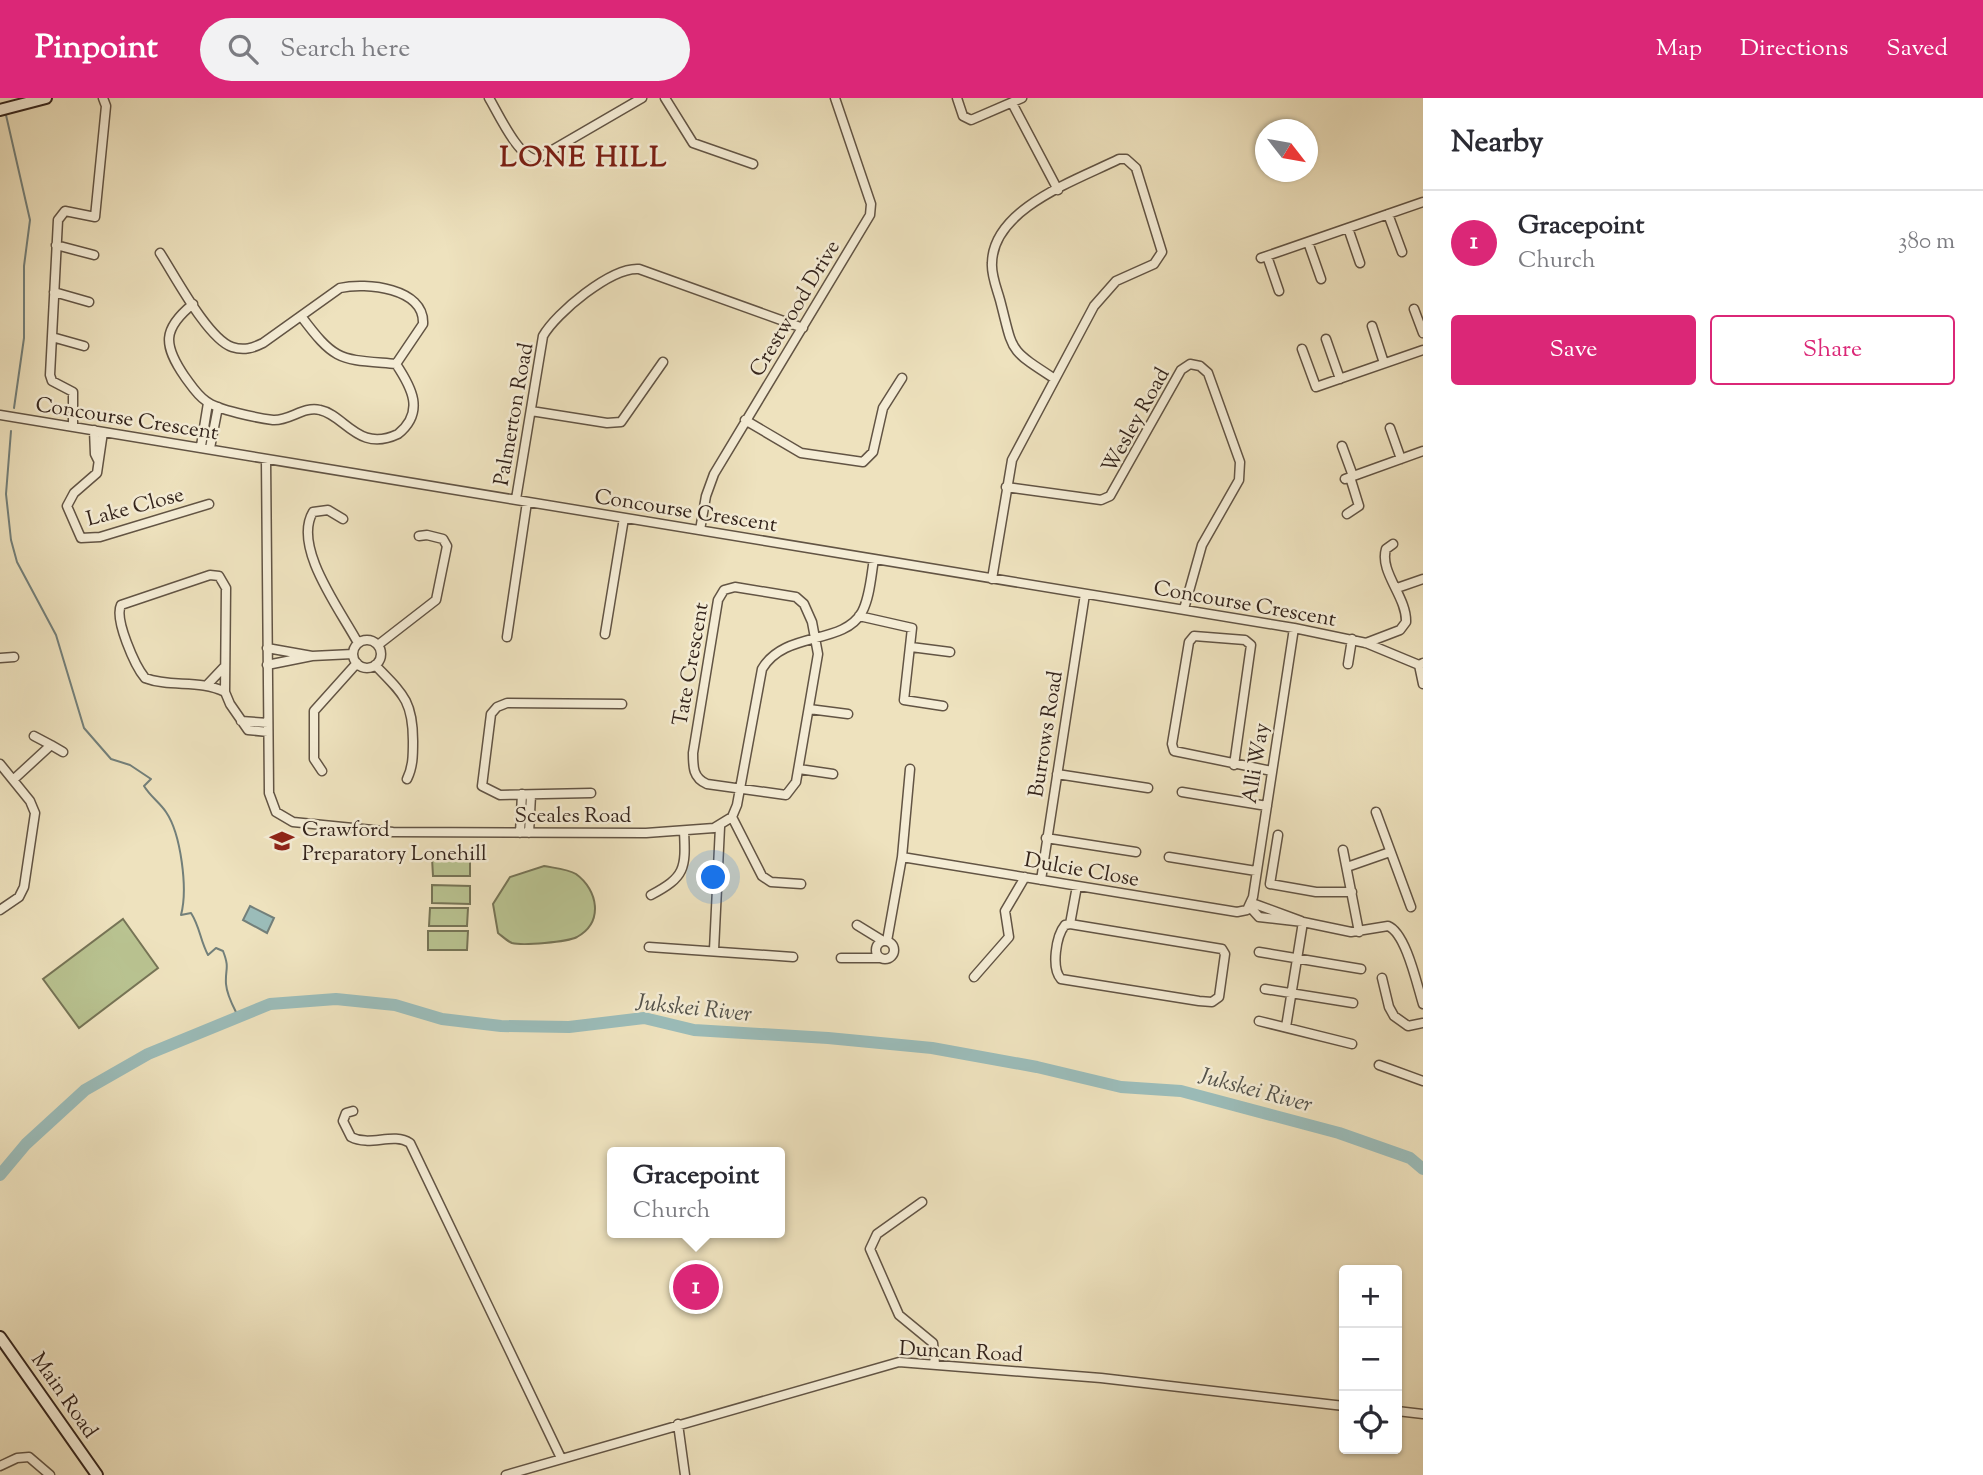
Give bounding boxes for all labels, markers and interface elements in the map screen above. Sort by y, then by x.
search box [200,18,690,81]
text: Pinpoint [35,25,158,73]
icon: search [224,30,262,68]
text: Search here [280,31,410,68]
text: Map [1656,32,1702,66]
text: Directions [1740,32,1848,66]
text: Saved [1886,32,1948,66]
north arrow [1255,119,1318,182]
text: Nearby [1451,122,1543,165]
district label: LONE HILL [500,139,668,179]
text: Gracepoint [1518,208,1644,245]
text: 1 [1470,226,1478,259]
text: 380 m [1898,226,1955,259]
street label: Crestwood Drive [743,235,848,383]
text: Church [1518,245,1596,278]
button: Save [1451,315,1696,385]
button: Share [1710,315,1955,385]
street label: Palmerton Road [488,340,542,488]
street label: Wesley Road [1095,363,1178,479]
street label: Concourse Crescent [33,391,220,449]
street label: Lake Close [83,481,188,535]
street label: Concourse Crescent [592,483,779,541]
street label: Concourse Crescent [1151,574,1338,636]
street label: Tate Crescent [666,600,718,729]
street label: Burrows Road [1022,669,1072,800]
street label: Alli Way [1236,720,1278,806]
street label: Sceales Road [515,802,632,832]
place label: Crawford Preparatory Lonehill [302,816,487,870]
school or university icon: Crawford Preparatory Lonehill [268,827,296,855]
street label: Dulcie Close [1022,846,1141,896]
your location [696,860,730,894]
water label: Jukskei River [633,987,753,1032]
water label: Jukskei River [1194,1060,1316,1122]
popup [607,1147,785,1238]
text: Gracepoint [633,1158,759,1195]
text: Church [633,1195,710,1228]
pin: 1 [673,1261,719,1313]
map controls [1339,1265,1402,1454]
button: + [1339,1265,1402,1328]
button: − [1339,1328,1402,1391]
street label: Duncan Road [898,1335,1024,1371]
street label: Main Road [23,1347,104,1445]
button: locate [1339,1391,1402,1454]

